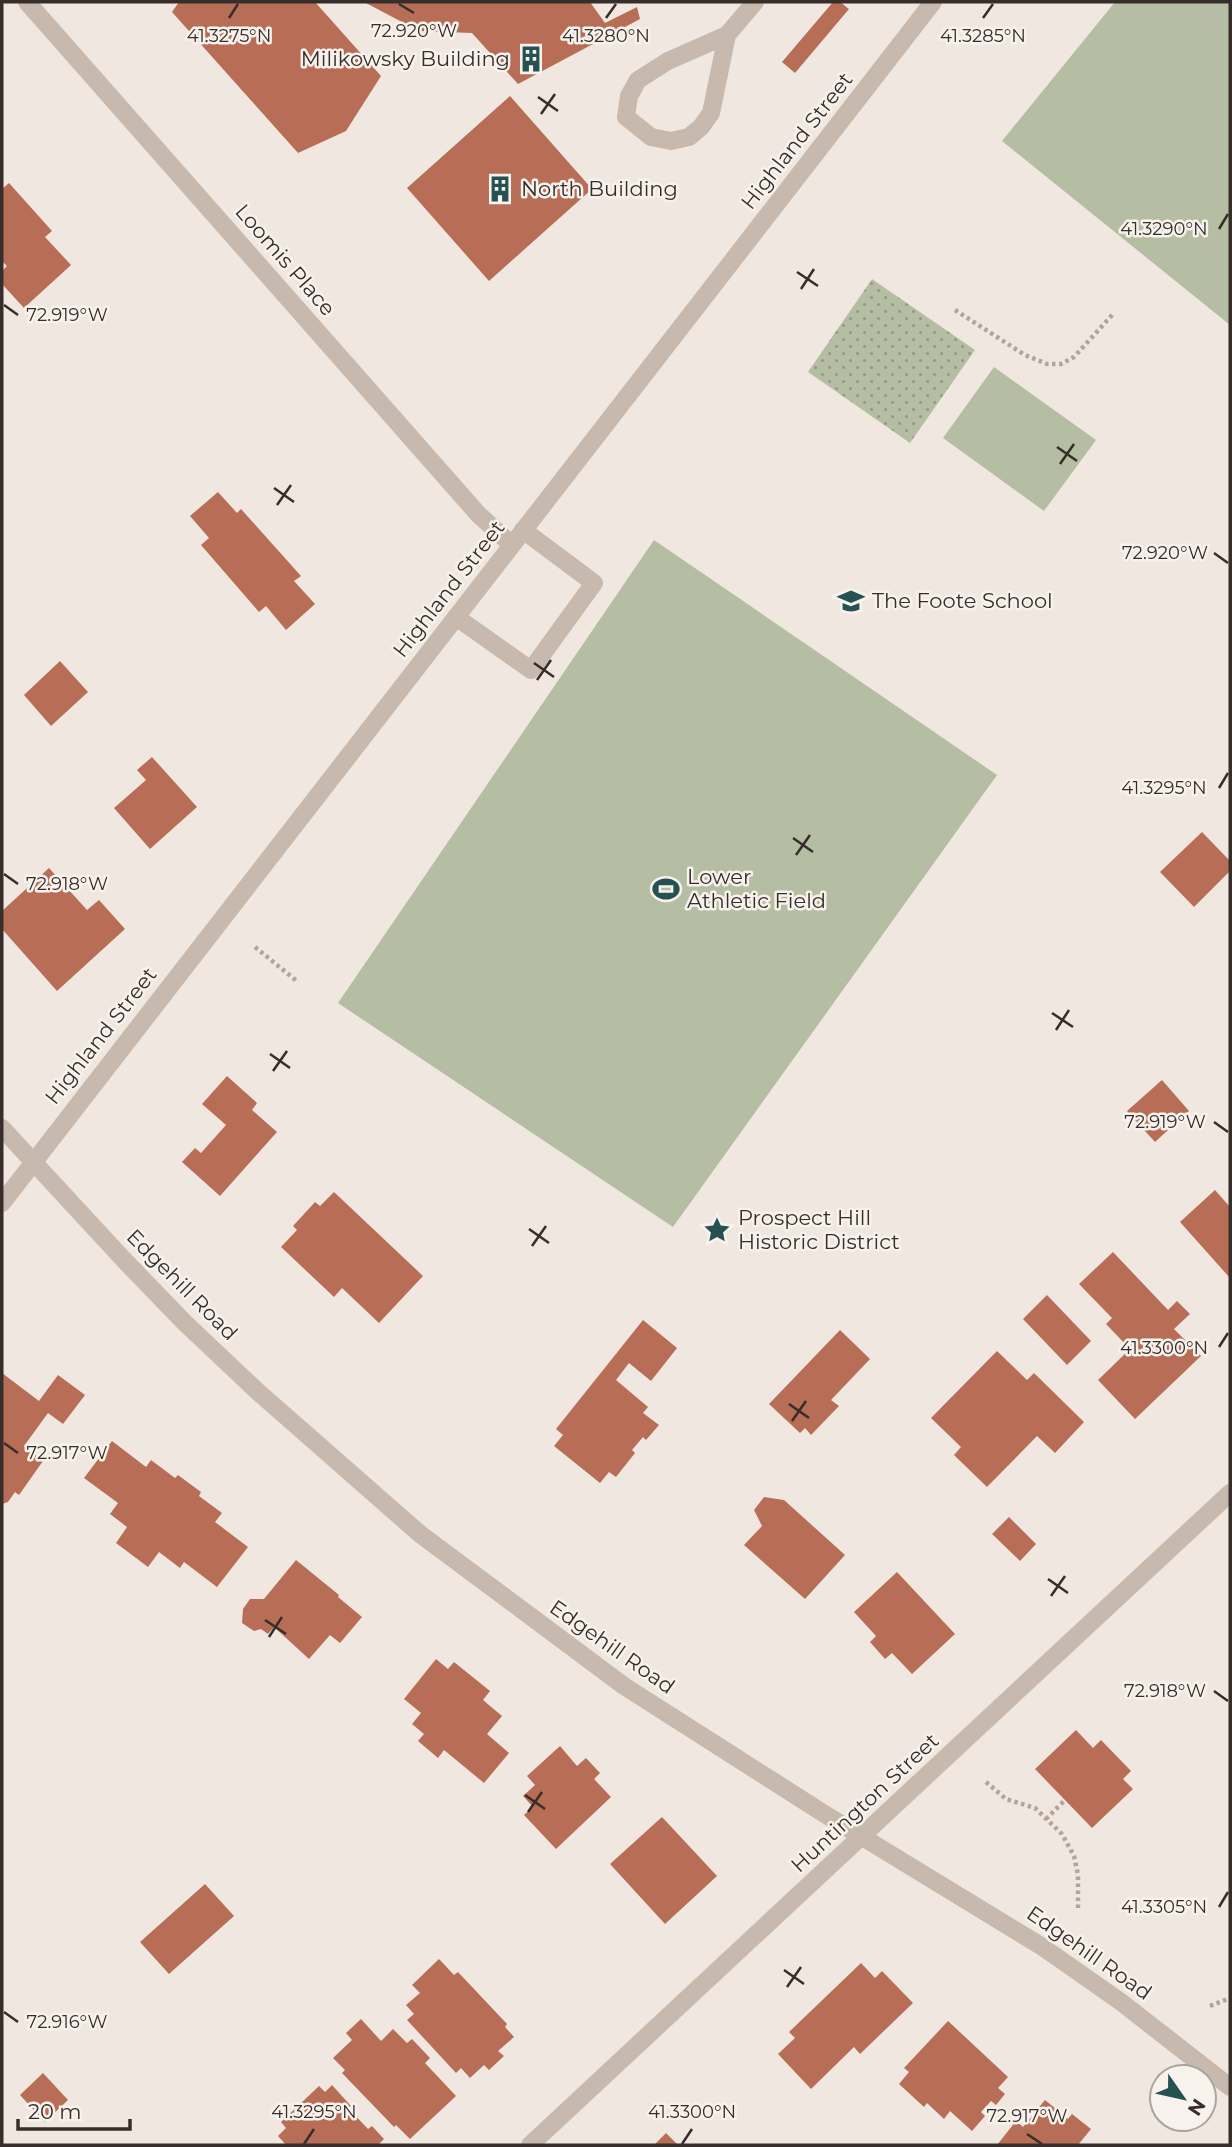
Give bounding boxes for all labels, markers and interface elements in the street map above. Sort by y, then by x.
text: 72.920°W [371,20,457,42]
text: 41.3275°N [187,25,271,47]
text: 41.3280°N [562,25,650,47]
text: 41.3285°N [940,25,1026,47]
building icon: Milikowsky Building [516,44,546,74]
place label: Milikowsky Building [301,46,510,71]
street label: Highland Street [735,67,858,214]
building icon: North Building [485,174,515,204]
place label: North Building [521,176,678,201]
street label: Loomis Place [230,199,341,321]
text: 41.3290°N [1120,218,1208,240]
text: 72.919°W [26,304,108,326]
street label: Highland Street [387,515,510,662]
text: 72.920°W [1122,542,1208,564]
school or university icon: The Foote School [836,586,866,616]
place label: The Foote School [872,588,1053,613]
text: 41.3295°N [1121,777,1207,799]
place label: Lower Athletic Field [687,864,826,913]
text: 72.918°W [26,873,108,895]
sports icon: Lower Athletic Field [651,874,681,904]
street label: Highland Street [39,962,162,1109]
text: 72.919°W [1124,1111,1206,1133]
place label: Prospect Hill Historic District [738,1205,900,1254]
place icon: Prospect Hill Historic District [702,1215,732,1245]
street label: Edgehill Road [122,1224,243,1345]
text: 41.3300°N [1120,1337,1208,1359]
text: 72.917°W [27,1442,108,1464]
street label: Edgehill Road [545,1594,680,1699]
text: 72.918°W [1124,1680,1206,1702]
street label: Huntington Street [786,1728,944,1877]
text: 41.3305°N [1121,1896,1207,1918]
street label: Edgehill Road [1022,1900,1157,2005]
text: 72.916°W [27,2011,107,2033]
north arrow [1148,2063,1218,2133]
scale bar [18,2088,130,2132]
text: N [1183,2094,1211,2120]
text: 20 m [28,2099,82,2124]
text: 41.3295°N [271,2101,357,2123]
text: 41.3300°N [648,2101,736,2123]
text: 72.917°W [987,2105,1068,2127]

